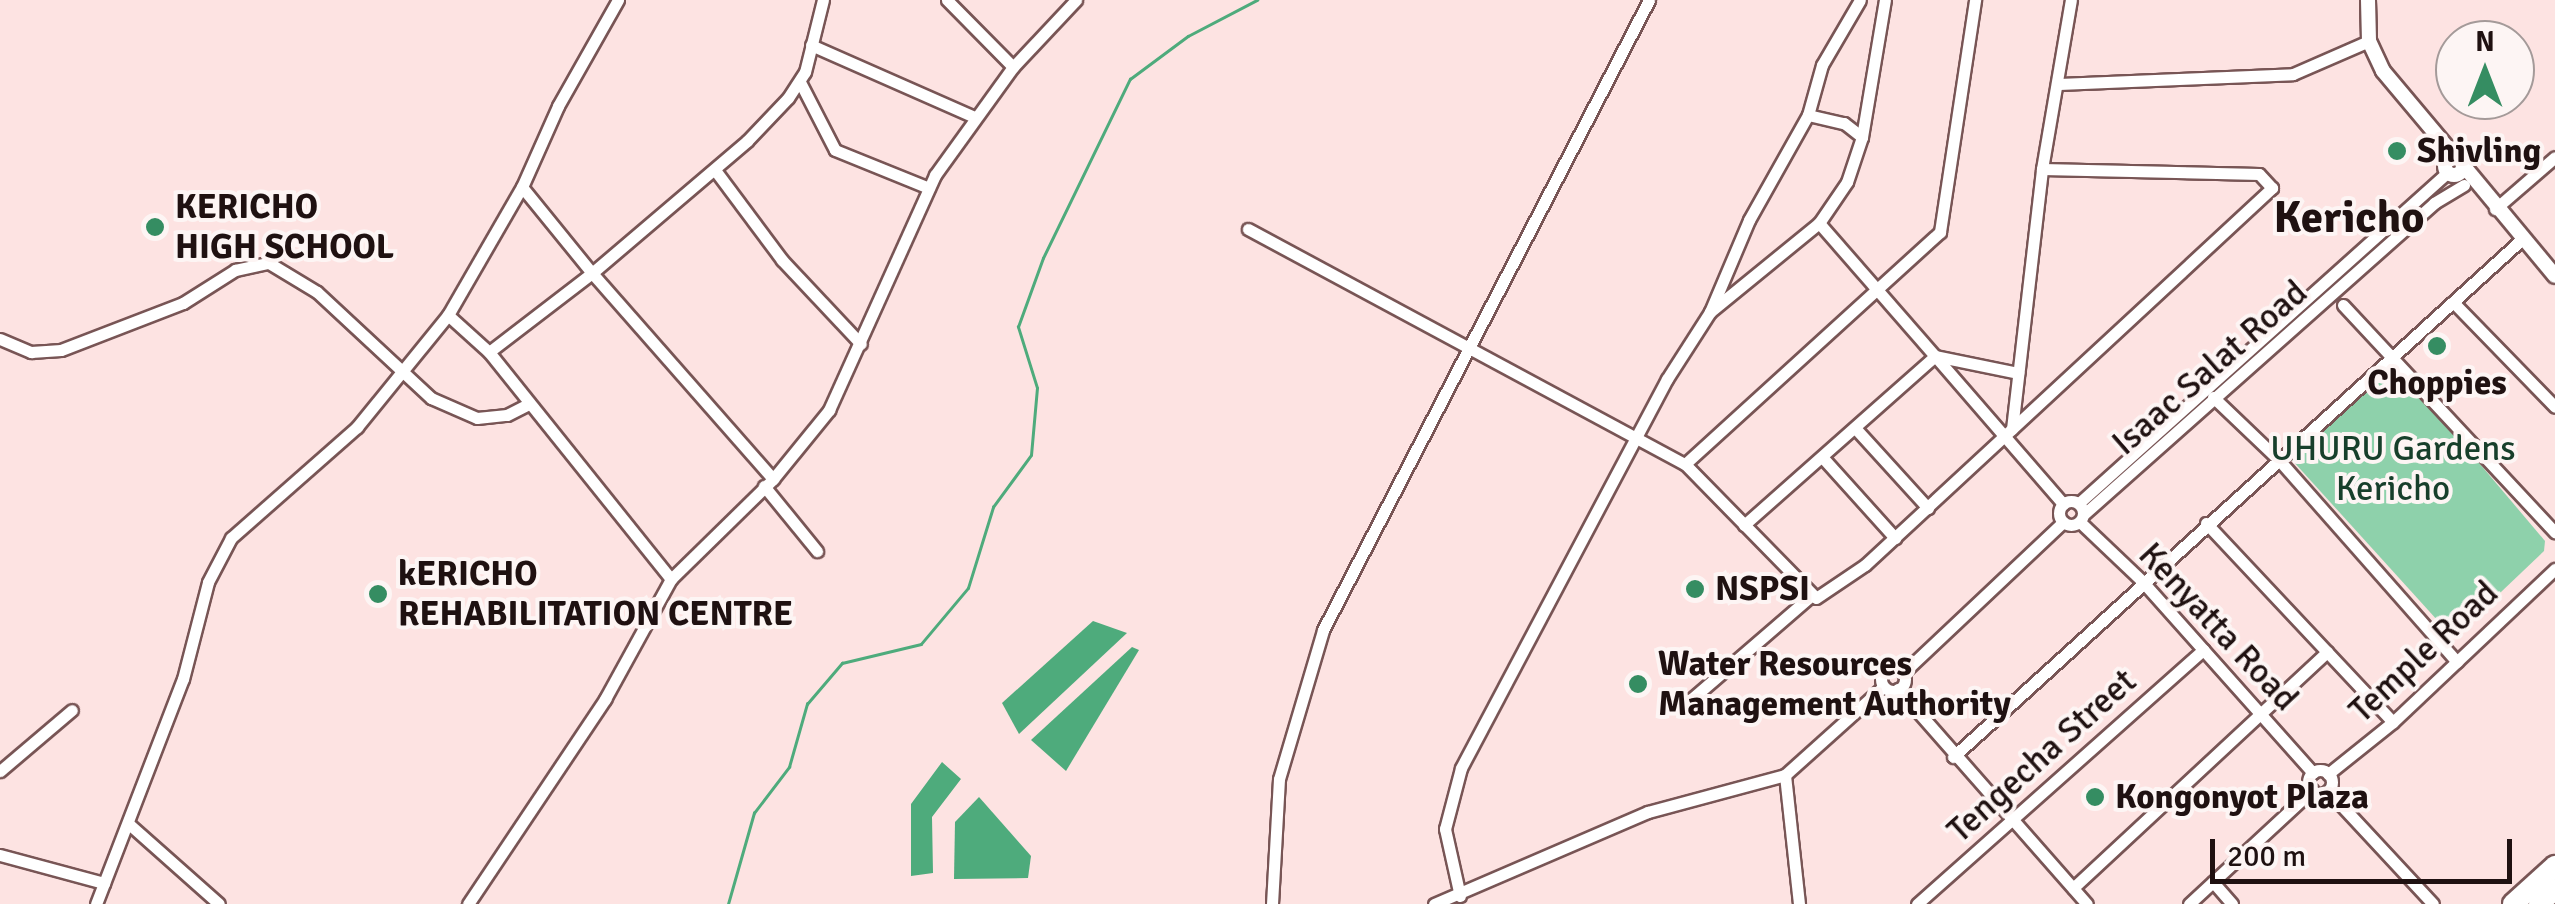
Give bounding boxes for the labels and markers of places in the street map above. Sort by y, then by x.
place label: Shivling [2417,130,2541,172]
marker: Shivling [2386,140,2408,162]
place label: KERICHO HIGH SCHOOL [175,186,394,268]
marker: KERICHO HIGH SCHOOL [144,216,166,238]
marker: Choppies [2426,335,2448,357]
place label: Choppies [2367,362,2507,404]
place label: kERICHO REHABILITATION CENTRE [398,553,793,635]
place label: NSPSI [1715,568,1810,610]
marker: NSPSI [1684,578,1706,600]
marker: kERICHO REHABILITATION CENTRE [367,583,389,605]
place label: Water Resources Management Authority [1658,643,2011,725]
marker: Water Resources Management Authority [1627,673,1649,695]
place label: Kongonyot Plaza [2115,776,2369,818]
marker: Kongonyot Plaza [2084,786,2106,808]

